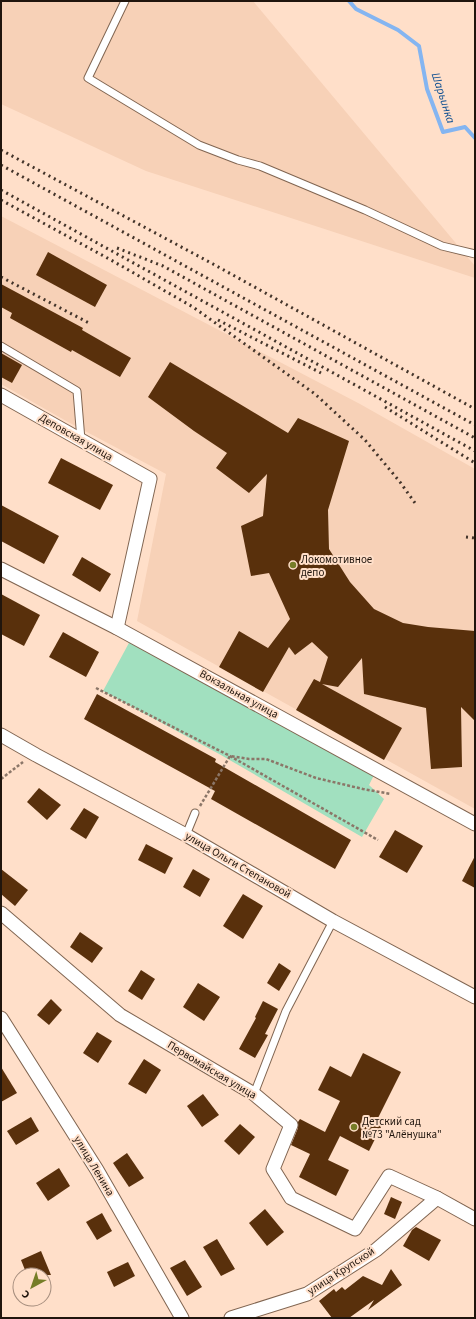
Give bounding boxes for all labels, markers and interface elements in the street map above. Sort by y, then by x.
water label: Шарьинка [427,70,459,126]
street label: Деповская улица [36,410,116,464]
place label: Локомотивное депо [301,552,373,580]
marker: Локомотивное депо [288,560,298,570]
street label: Вокзальная улица [197,666,281,722]
street label: улица Ольги Степановой [182,828,294,902]
street label: Первомайская улица [165,1037,259,1103]
place label: Детский сад №73 "Алёнушка" [362,1114,442,1142]
marker: Детский сад №73 "Алёнушка" [349,1122,359,1132]
street label: улица Ленина [70,1133,118,1199]
street label: улица Крупской [305,1244,377,1298]
north arrow [12,1267,52,1307]
text: С [18,1286,33,1302]

